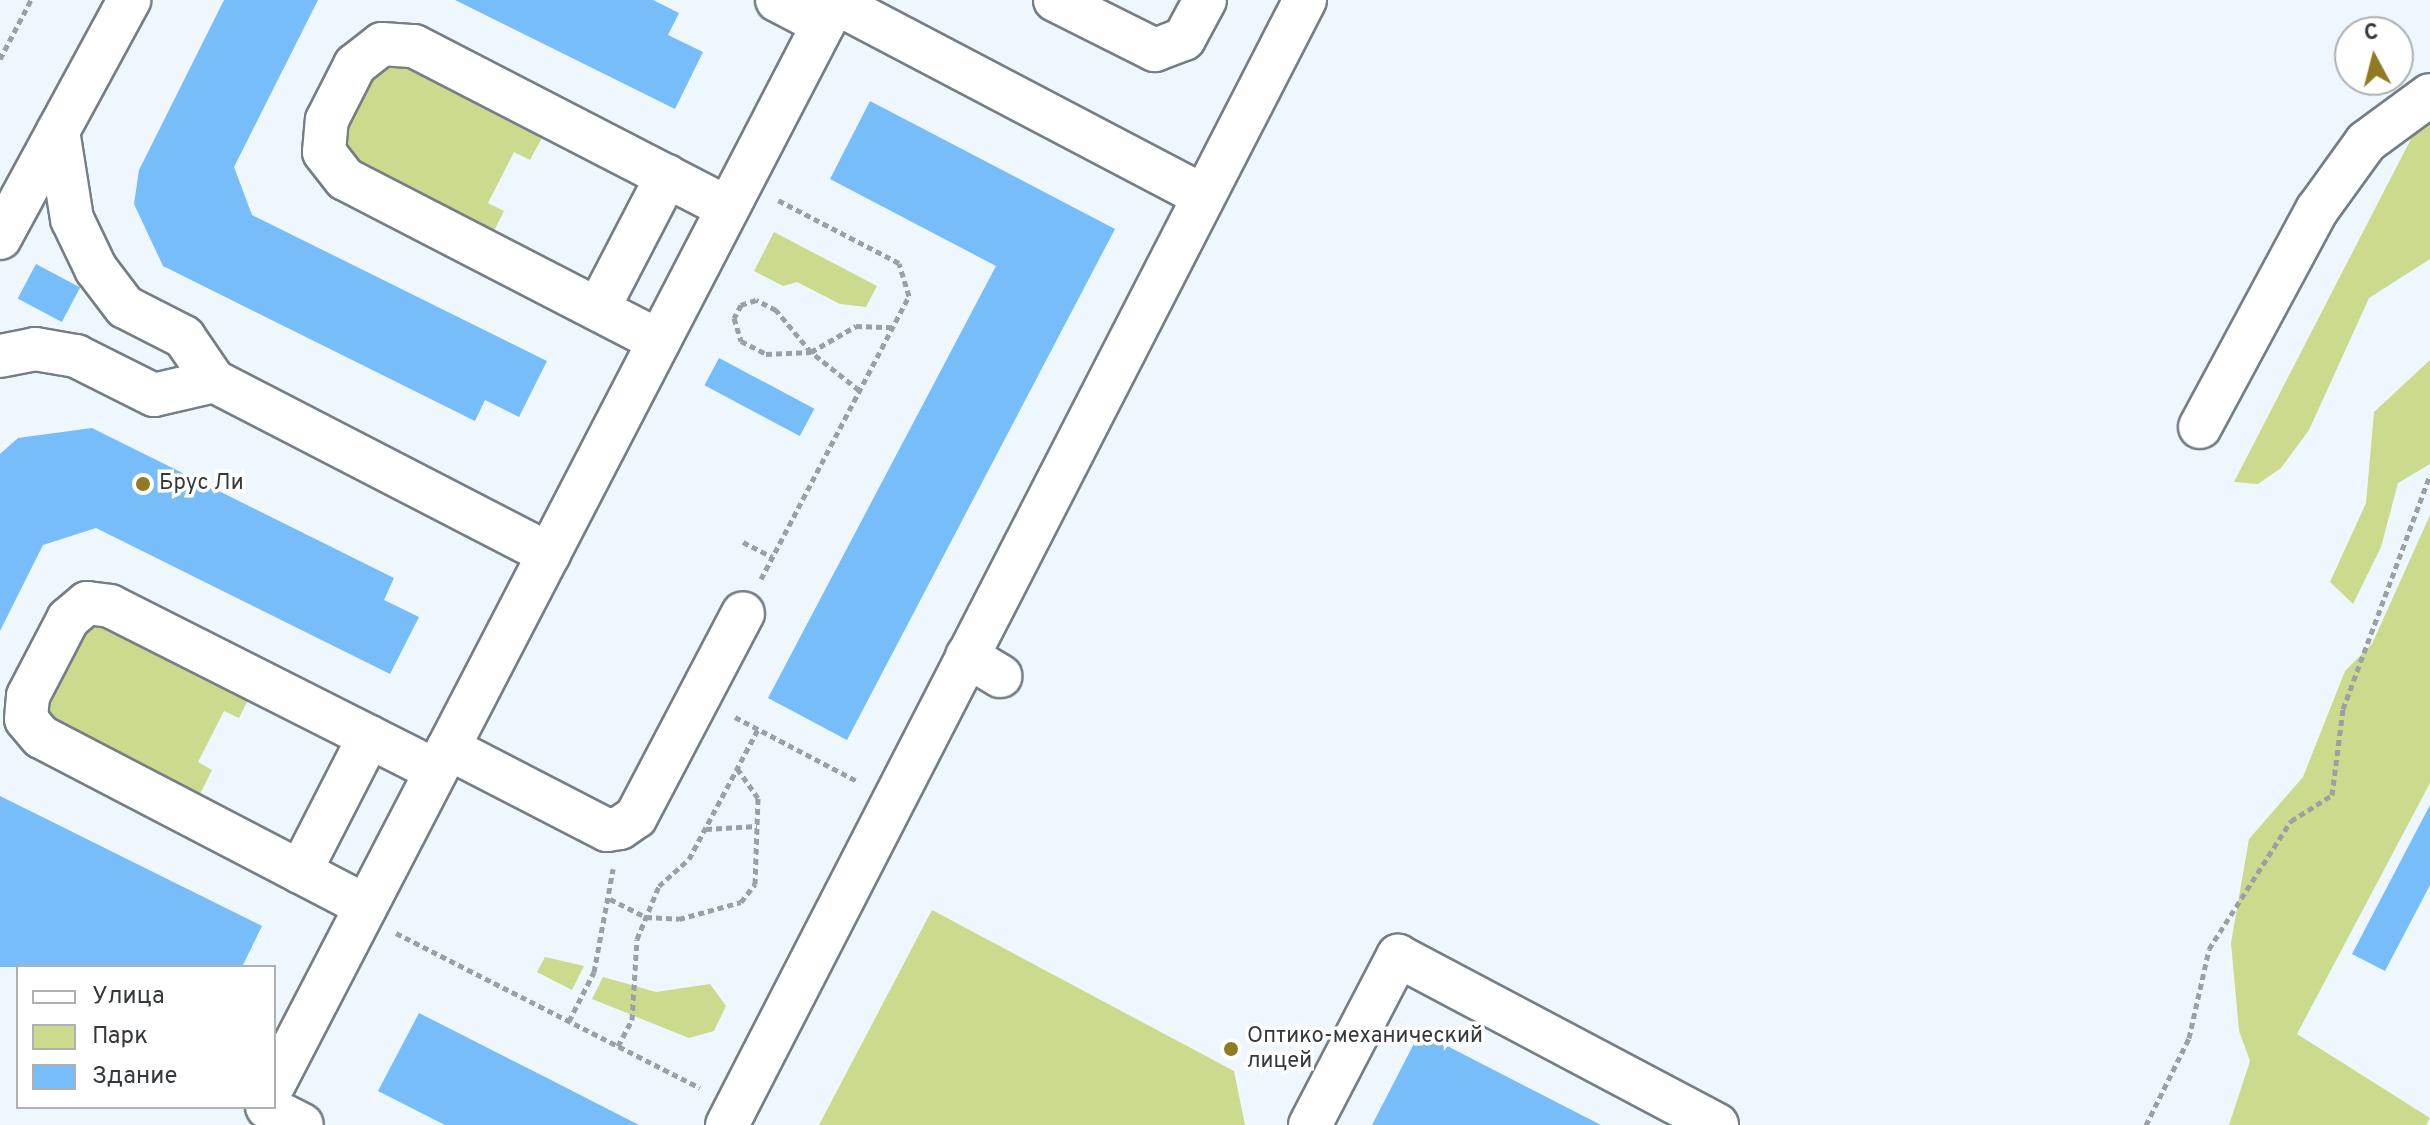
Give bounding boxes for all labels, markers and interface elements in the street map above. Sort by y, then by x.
north arrow [2334,16,2414,96]
text: С [2363,19,2380,48]
place label: Брус Ли [159,471,244,497]
marker: Брус Ли [134,475,152,493]
legend [16,965,276,1109]
text: Улица [92,982,165,1012]
text: Парк [92,1022,148,1052]
place label: Оптико-механический лицей [1247,1023,1483,1074]
marker: Оптико-механический лицей [1222,1040,1240,1058]
text: Здание [92,1062,178,1092]

